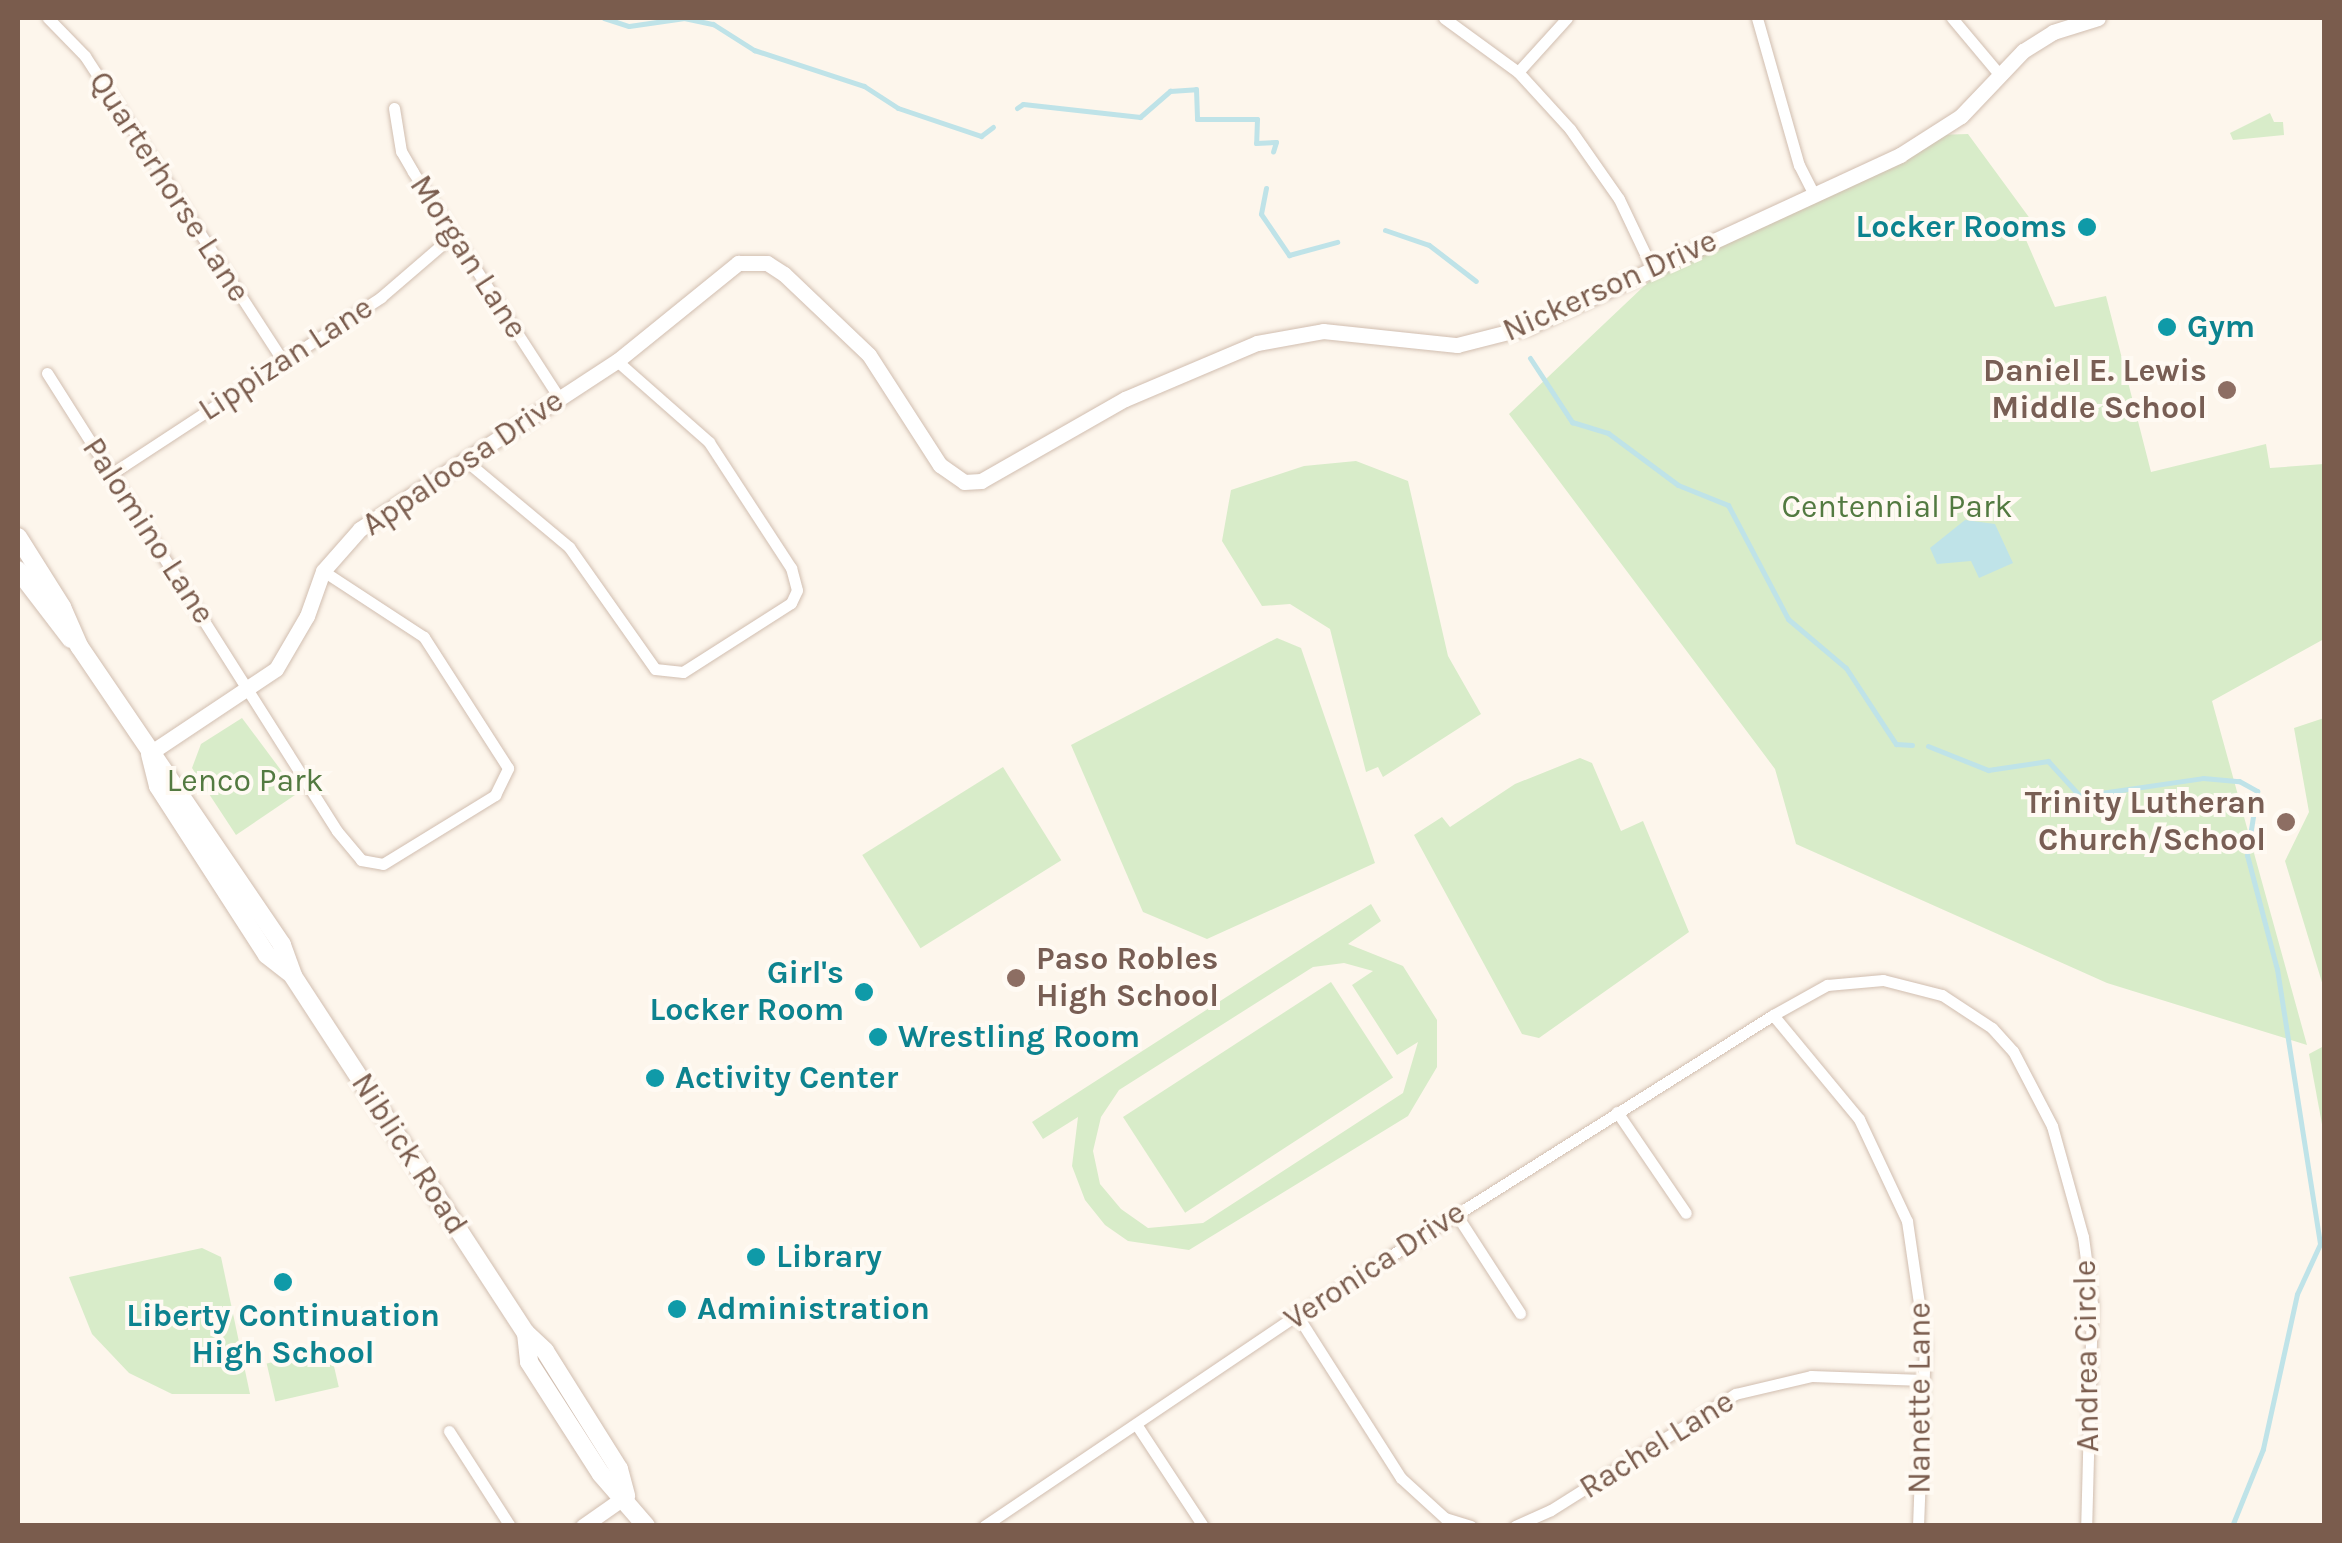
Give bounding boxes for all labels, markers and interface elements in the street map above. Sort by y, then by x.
street label: Quarterhorse Lane [80,65,258,309]
street label: Morgan Lane [401,168,535,346]
place label: Locker Rooms [1856,208,2067,246]
marker: Locker Rooms [2076,216,2098,238]
street label: Nickerson Drive [1497,222,1723,350]
street label: Lippizan Lane [192,289,380,429]
place label: Gym [2187,308,2255,346]
marker: Gym [2156,316,2178,338]
place label: Daniel E. Lewis Middle School [1983,353,2207,428]
marker: Daniel E. Lewis Middle School [2216,379,2238,401]
street label: Appaloosa Drive [355,382,571,544]
street label: Palomino Lane [74,431,222,631]
park label: Centennial Park [1781,488,2013,526]
park label: Lenco Park [166,762,324,800]
place label: Trinity Lutheran Church/School [2025,785,2266,860]
marker: Trinity Lutheran Church/School [2275,811,2297,833]
place label: Paso Robles High School [1036,941,1219,1016]
place label: Girl's Locker Room [649,955,844,1030]
marker: Paso Robles High School [1005,967,1027,989]
marker: Girl's Locker Room [853,981,875,1003]
place label: Wrestling Room [898,1018,1140,1056]
marker: Wrestling Room [867,1026,889,1048]
place label: Activity Center [675,1059,898,1097]
street label: Niblick Road [343,1066,475,1242]
marker: Activity Center [644,1067,666,1089]
street label: Veronica Drive [1277,1193,1473,1339]
place label: Library [776,1238,882,1276]
marker: Library [745,1246,767,1268]
street label: Andrea Circle [2066,1259,2108,1453]
marker: Liberty Continuation High School [272,1271,294,1293]
place label: Administration [697,1290,930,1328]
place label: Liberty Continuation High School [126,1298,440,1373]
marker: Administration [666,1298,688,1320]
street label: Nanette Lane [1901,1302,1939,1494]
street label: Rachel Lane [1573,1383,1741,1507]

